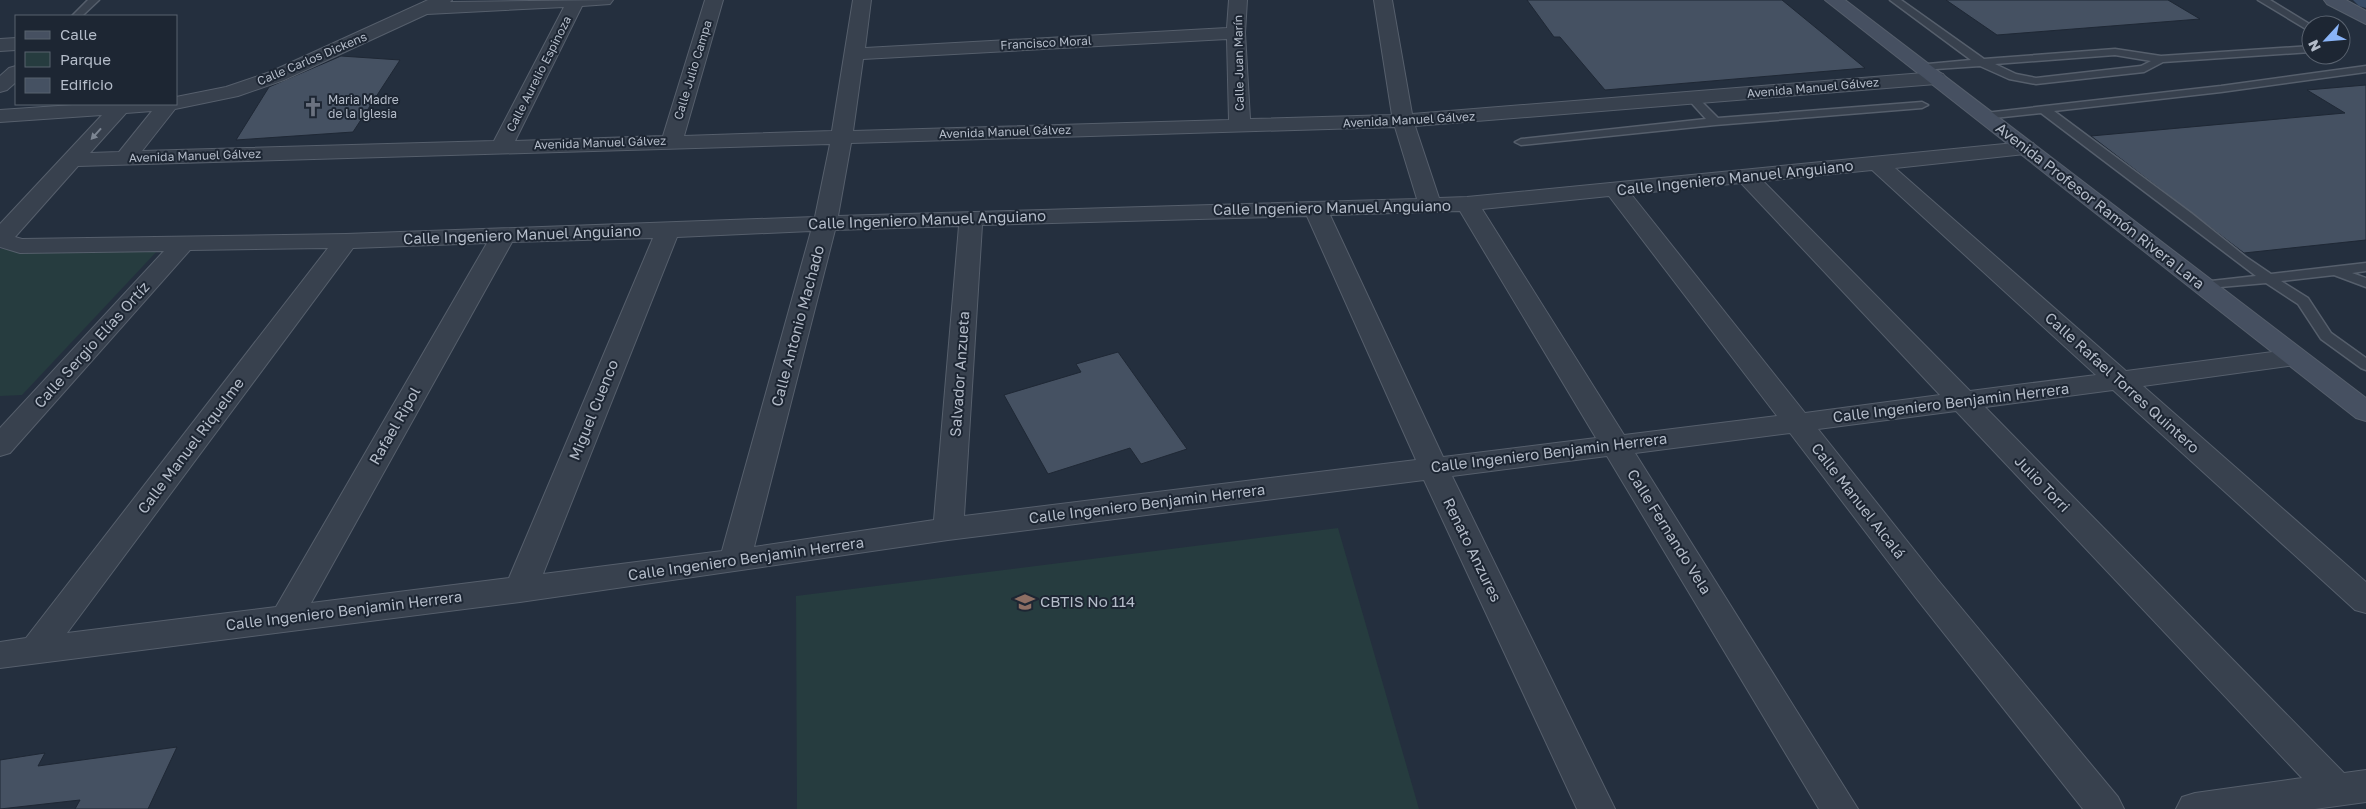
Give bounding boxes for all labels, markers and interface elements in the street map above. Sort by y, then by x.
street label: Calle Aurelio Espinoza [503,13,574,134]
legend [15,15,178,105]
street label: Calle Juan Marín [1230,15,1247,111]
north arrow [2301,15,2351,65]
street label: Calle Julio Campa [670,18,715,121]
text: Calle [60,25,97,43]
street label: Calle Carlos Dickens [255,29,369,88]
street label: Francisco Moral [1000,33,1092,52]
text: N [2304,37,2324,54]
text: Parque [60,50,111,68]
street label: Avenida Manuel Gálvez [1746,74,1880,101]
text: Edificio [60,75,113,93]
place label: Maria Madre de la Iglesia [328,92,399,121]
church icon: Maria Madre de la Iglesia [302,96,324,118]
street label: Avenida Manuel Gálvez [1342,109,1476,130]
street label: Avenida Profesor Ramón Rivera Lara [1993,118,2208,292]
street label: Avenida Manuel Gálvez [939,122,1071,141]
one-way arrow [90,128,101,141]
street label: Avenida Manuel Gálvez [534,133,666,152]
street label: Avenida Manuel Gálvez [129,146,261,165]
street label: Calle Ingeniero Manuel Anguiano [1616,156,1854,198]
street label: Calle Ingeniero Manuel Anguiano [1213,196,1451,218]
street label: Calle Ingeniero Manuel Anguiano [808,206,1046,232]
street label: Calle Ingeniero Manuel Anguiano [403,221,641,247]
street label: Calle Antonio Machado [767,243,827,408]
street label: Calle Sergio Elías Ortíz [30,277,153,411]
street label: Calle Rafael Torres Quintero [2042,308,2204,456]
street label: Salvador Anzueta [946,310,972,437]
street label: Miguel Cuenco [565,357,621,463]
street label: Calle Manuel Riquelme [133,374,247,517]
street label: Calle Ingeniero Benjamin Herrera [1832,379,2070,425]
street label: Rafael Ripol [365,383,424,468]
street label: Calle Ingeniero Benjamin Herrera [1430,429,1668,475]
street label: Calle Manuel Alcalá [1808,439,1910,562]
street label: Julio Torri [2011,451,2074,515]
street label: Calle Fernando Vela [1624,466,1716,597]
street label: Calle Ingeniero Benjamin Herrera [1028,480,1266,526]
street label: Renato Anzures [1440,495,1506,605]
street label: Calle Ingeniero Benjamin Herrera [627,533,865,583]
street label: Calle Ingeniero Benjamin Herrera [225,587,463,633]
school or university icon: CBTIS No 114 [1014,591,1036,613]
place label: CBTIS No 114 [1040,592,1135,610]

